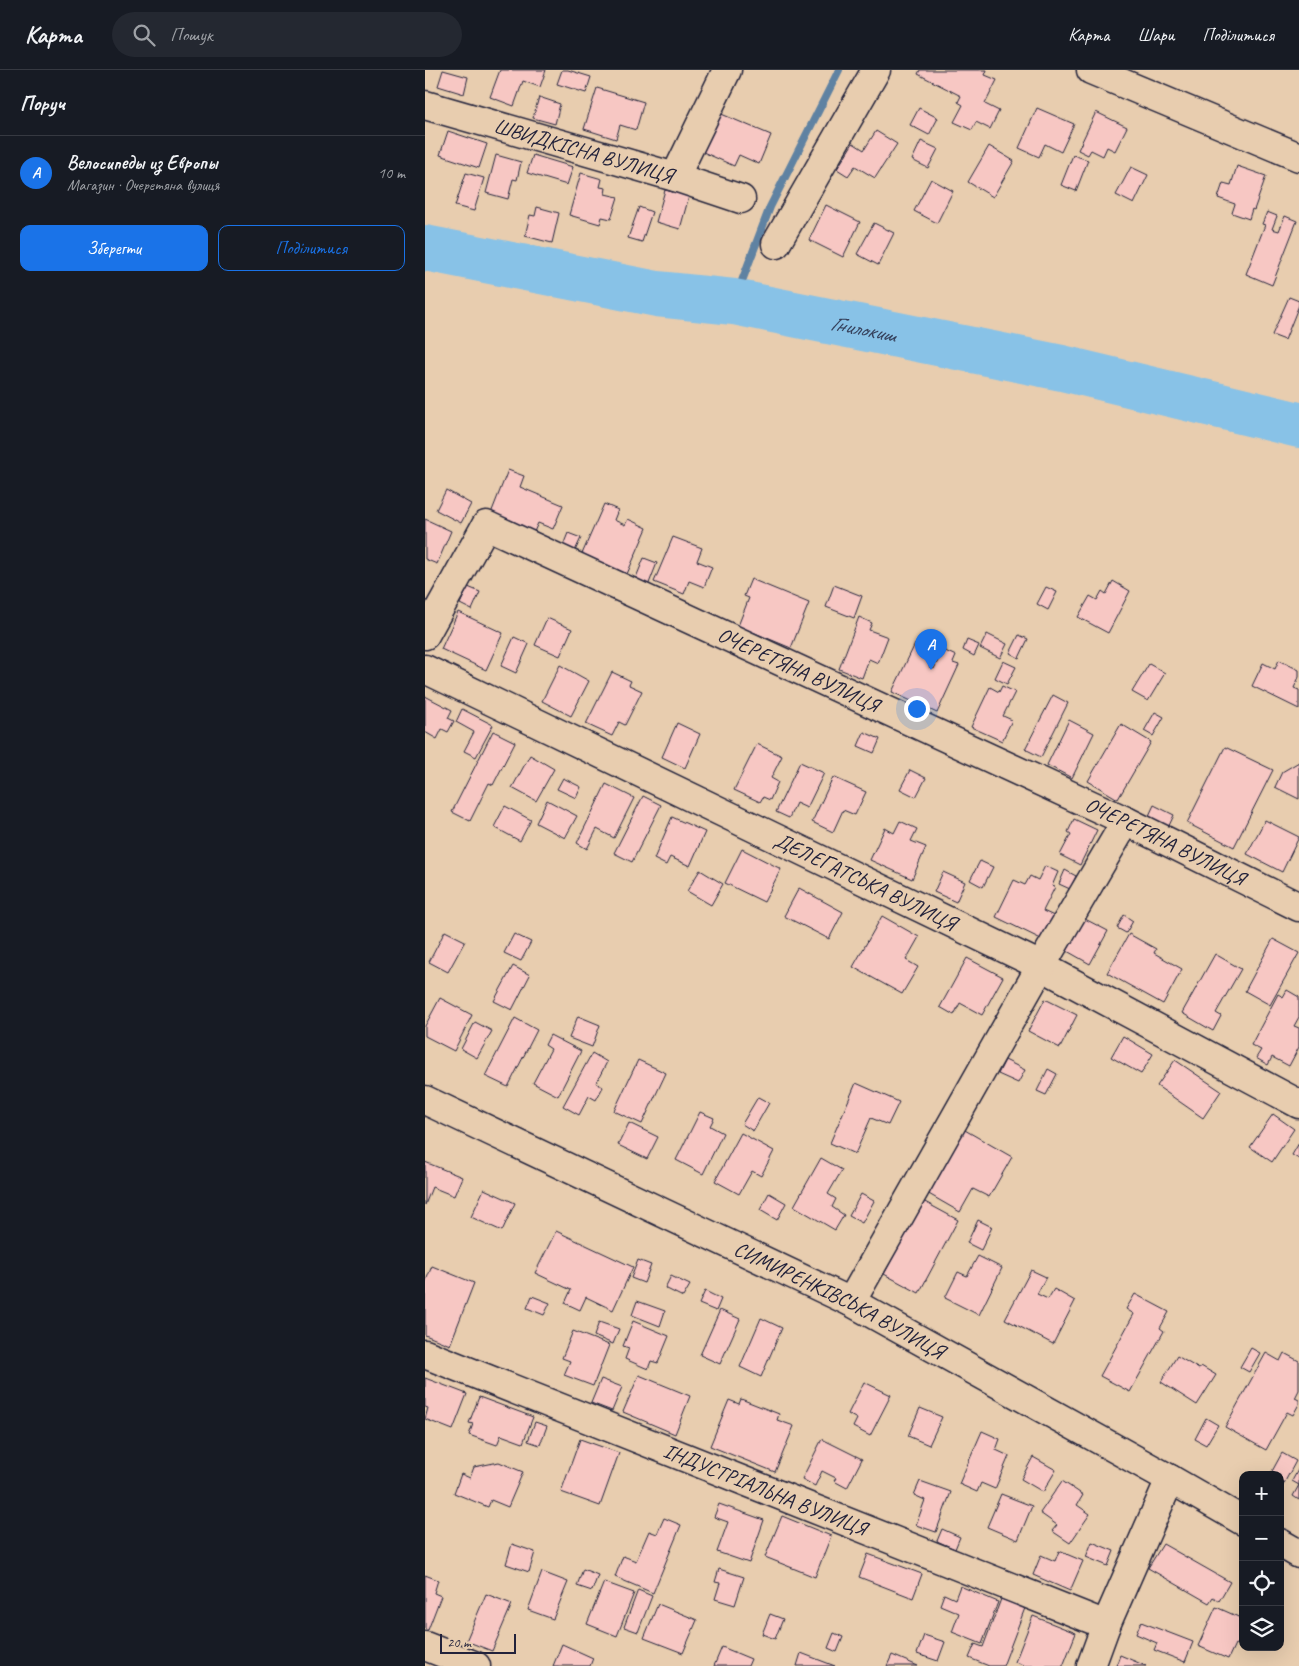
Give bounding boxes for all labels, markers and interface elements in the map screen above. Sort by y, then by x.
search box [112,12,462,57]
text: Карта [25,20,82,50]
icon: search [130,21,158,49]
text: Пошук [170,23,213,47]
text: Карта [1068,24,1109,46]
text: Шари [1137,24,1174,46]
text: Поділитися [1202,24,1274,46]
text: Поруч [20,90,65,116]
street label: ШВИДКІСНА ВУЛИЦЯ [491,113,679,190]
text: Велосипеды из Европы [67,151,217,175]
text: A [32,163,40,183]
text: 10 m [378,163,405,183]
text: Магазин · Очеретяна вулиця [67,175,219,195]
button: Зберегти [20,225,208,271]
button: Поділитися [218,225,405,271]
water label: Гнилокиш [828,309,900,350]
street label: ОЧЕРЕТЯНА ВУЛИЦЯ [714,621,886,719]
pin: A [915,629,947,670]
your location [904,696,930,722]
street label: ОЧЕРЕТЯНА ВУЛИЦЯ [1081,791,1252,893]
street label: ДЕЛЕГАТСЬКА ВУЛИЦЯ [770,827,964,938]
street label: СИМИРЕНКІВСЬКА ВУЛИЦЯ [730,1236,952,1366]
street label: ІНДУСТРІАЛЬНА ВУЛИЦЯ [660,1437,873,1543]
map controls [1239,1471,1284,1651]
button: + [1239,1471,1284,1516]
button: − [1239,1516,1284,1561]
button: locate [1239,1561,1284,1606]
button: layers [1239,1606,1284,1651]
scale bar [440,1631,516,1654]
text: 20 m [447,1634,471,1651]

